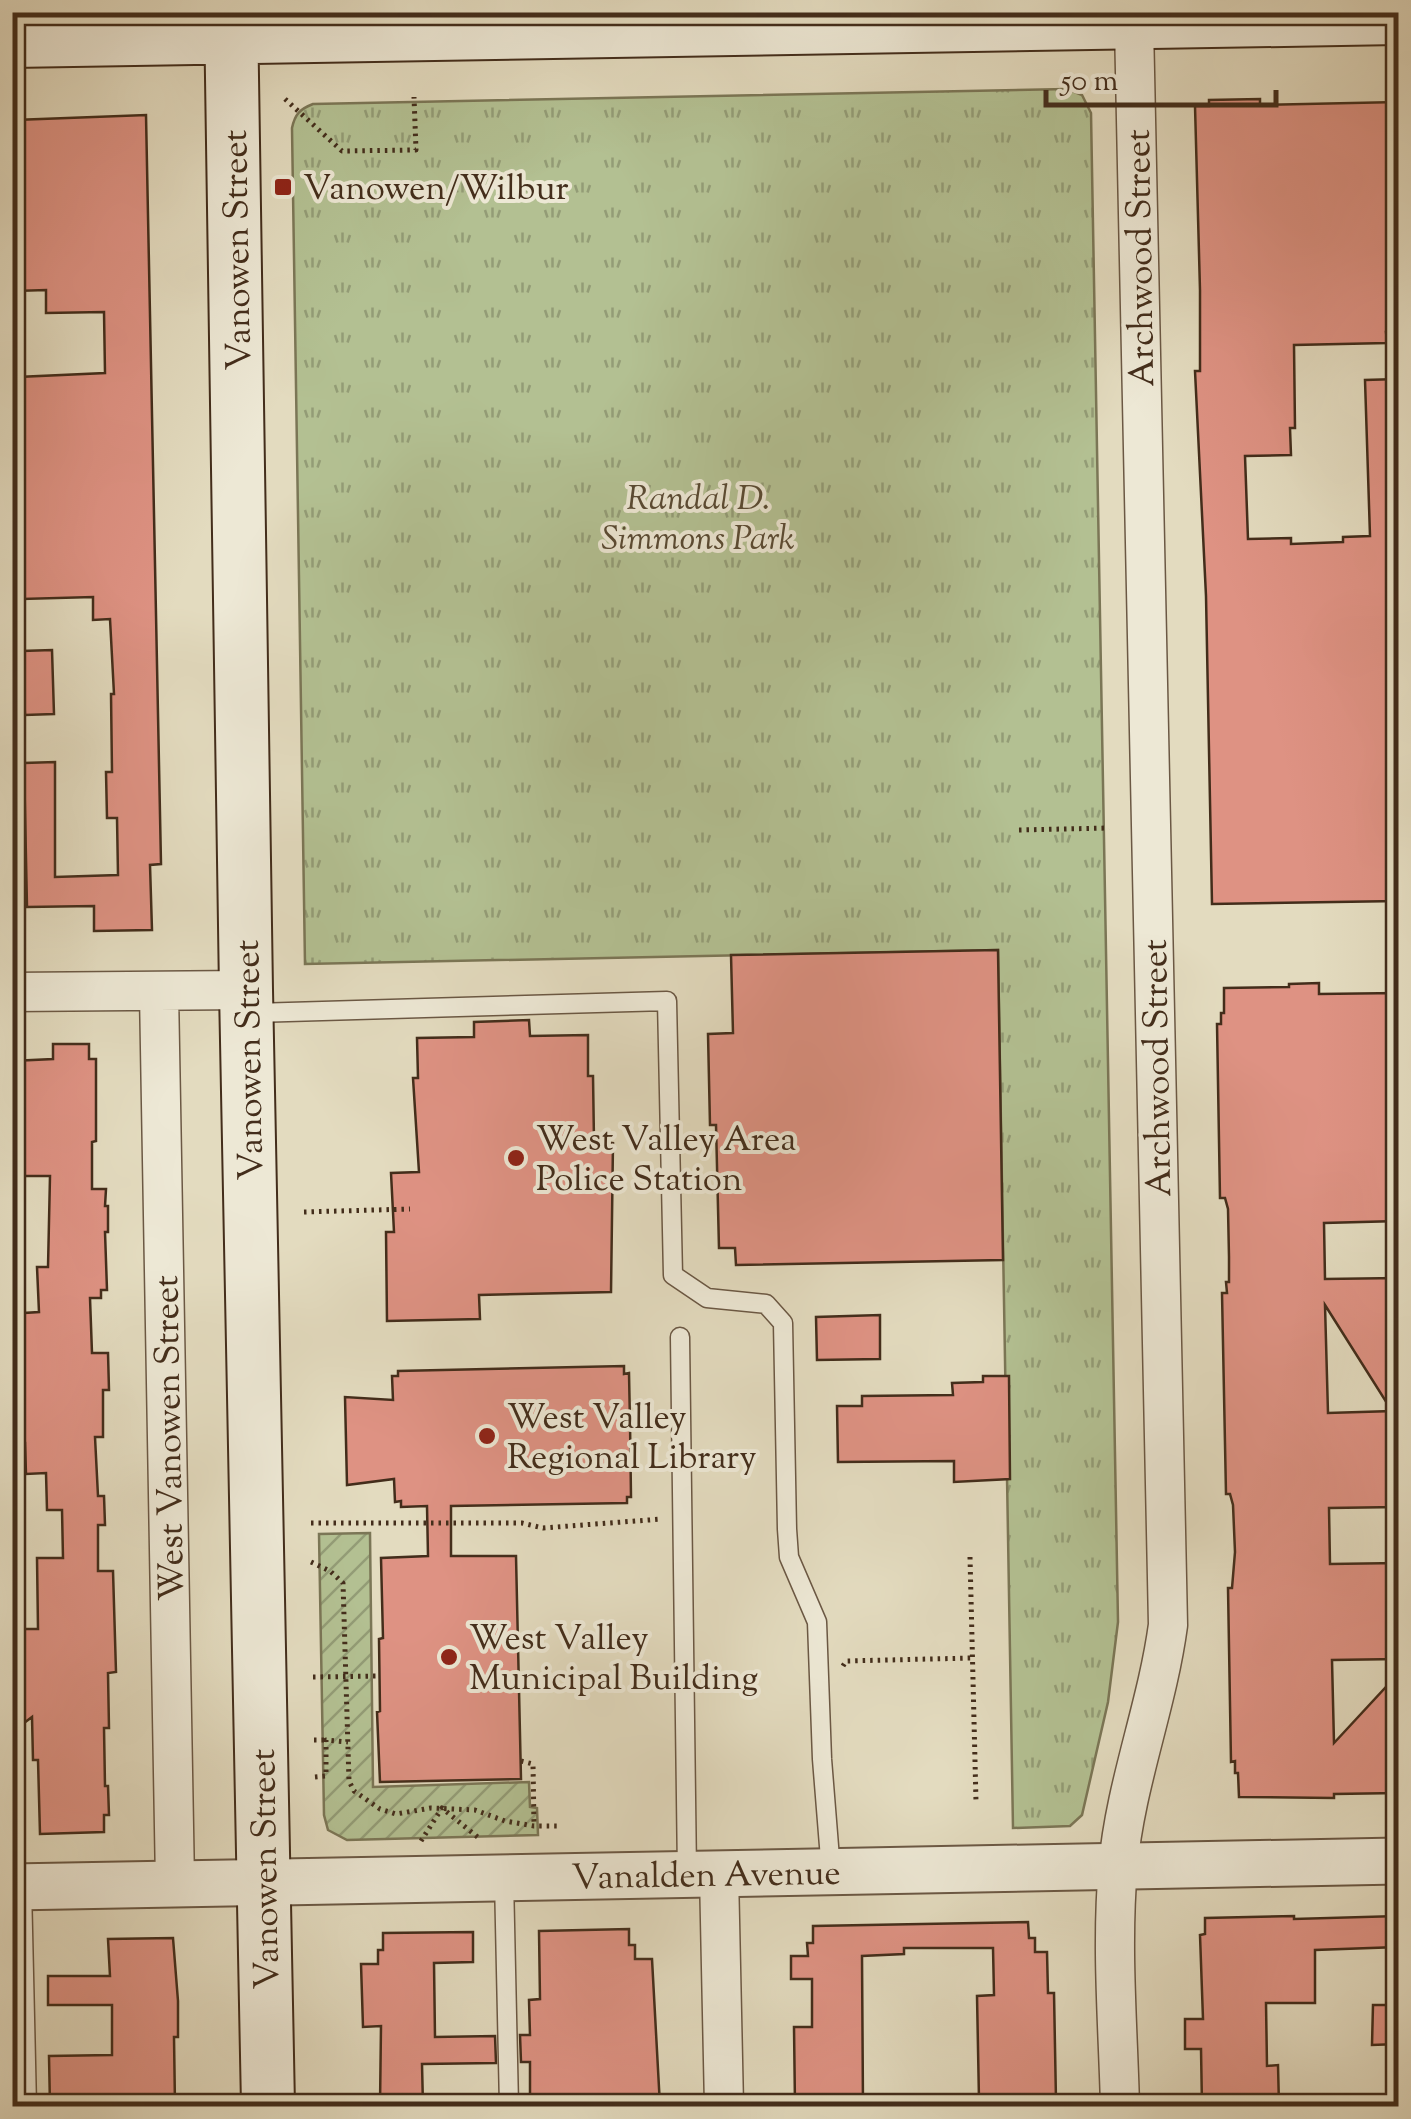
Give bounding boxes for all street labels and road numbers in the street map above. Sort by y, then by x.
street label: Vanowen Street [212,129,267,371]
street label: Archwood Street [1115,129,1170,387]
street label: Vanowen Street [224,939,279,1181]
street label: Archwood Street [1132,939,1187,1197]
street label: West Vanowen Street [143,1275,200,1601]
street label: Vanowen Street [240,1748,295,1990]
street label: Vanalden Avenue [571,1850,841,1905]

